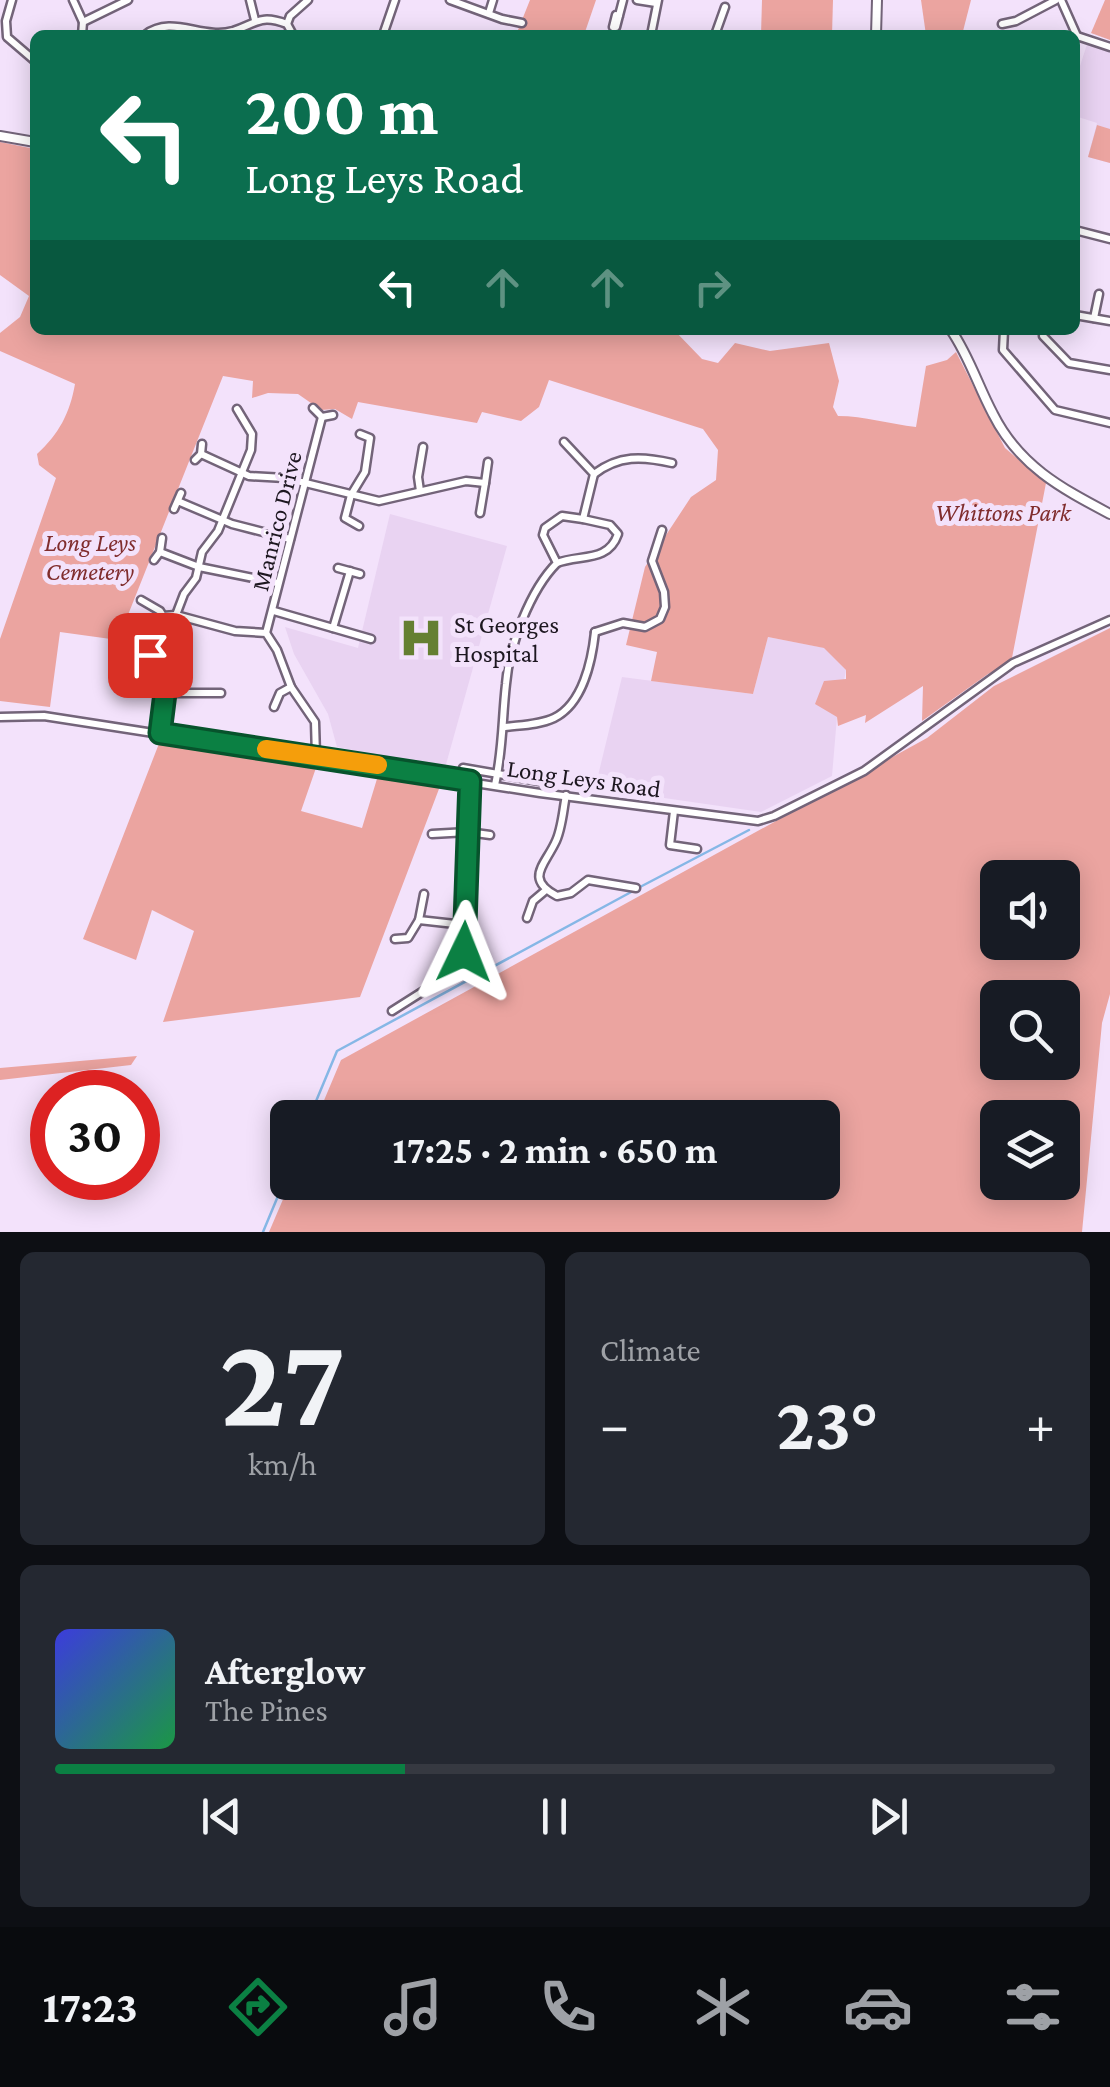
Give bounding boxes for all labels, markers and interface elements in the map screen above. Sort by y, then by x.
icon: left [80,70,210,200]
text: 200 m [245,71,438,149]
text: Long Leys Road [245,153,524,203]
icon: left [370,260,425,315]
icon: ahead [475,260,530,315]
icon: ahead [580,260,635,315]
icon: right [685,260,740,315]
street label: Manrico Drive [246,449,307,594]
park label: Whittons Park [935,499,1072,526]
park label: Long Leys Cemetery [44,529,136,586]
place label: St Georges Hospital [454,611,559,668]
pin [108,613,193,698]
hospital icon: St Georges Hospital [397,614,445,662]
icon: arrive [123,628,178,683]
street label: Long Leys Road [505,754,663,804]
map controls [980,860,1080,1200]
button: sound [980,860,1080,960]
position arrow [412,900,516,1004]
button: search [980,980,1080,1080]
speed limit sign: 30 [30,1070,160,1200]
button: layers [980,1100,1080,1200]
text: 17:25 · 2 min · 650 m [393,1129,717,1171]
text: 27 [219,1308,346,1453]
text: Climate [600,1332,701,1368]
text: 23° [776,1382,879,1465]
text: − [600,1394,629,1455]
text: + [1026,1394,1055,1455]
text: km/h [248,1446,317,1482]
text: Afterglow [205,1650,365,1692]
text: The Pines [205,1692,328,1728]
icon: previous [194,1789,249,1844]
icon: pause [527,1789,582,1844]
icon: next [861,1789,916,1844]
icon: directions [223,1972,293,2042]
icon: music [378,1972,448,2042]
icon: phone [533,1972,603,2042]
icon: climate [688,1972,758,2042]
icon: car [843,1972,913,2042]
icon: filters [998,1972,1068,2042]
text: 17:23 [42,1982,138,2032]

